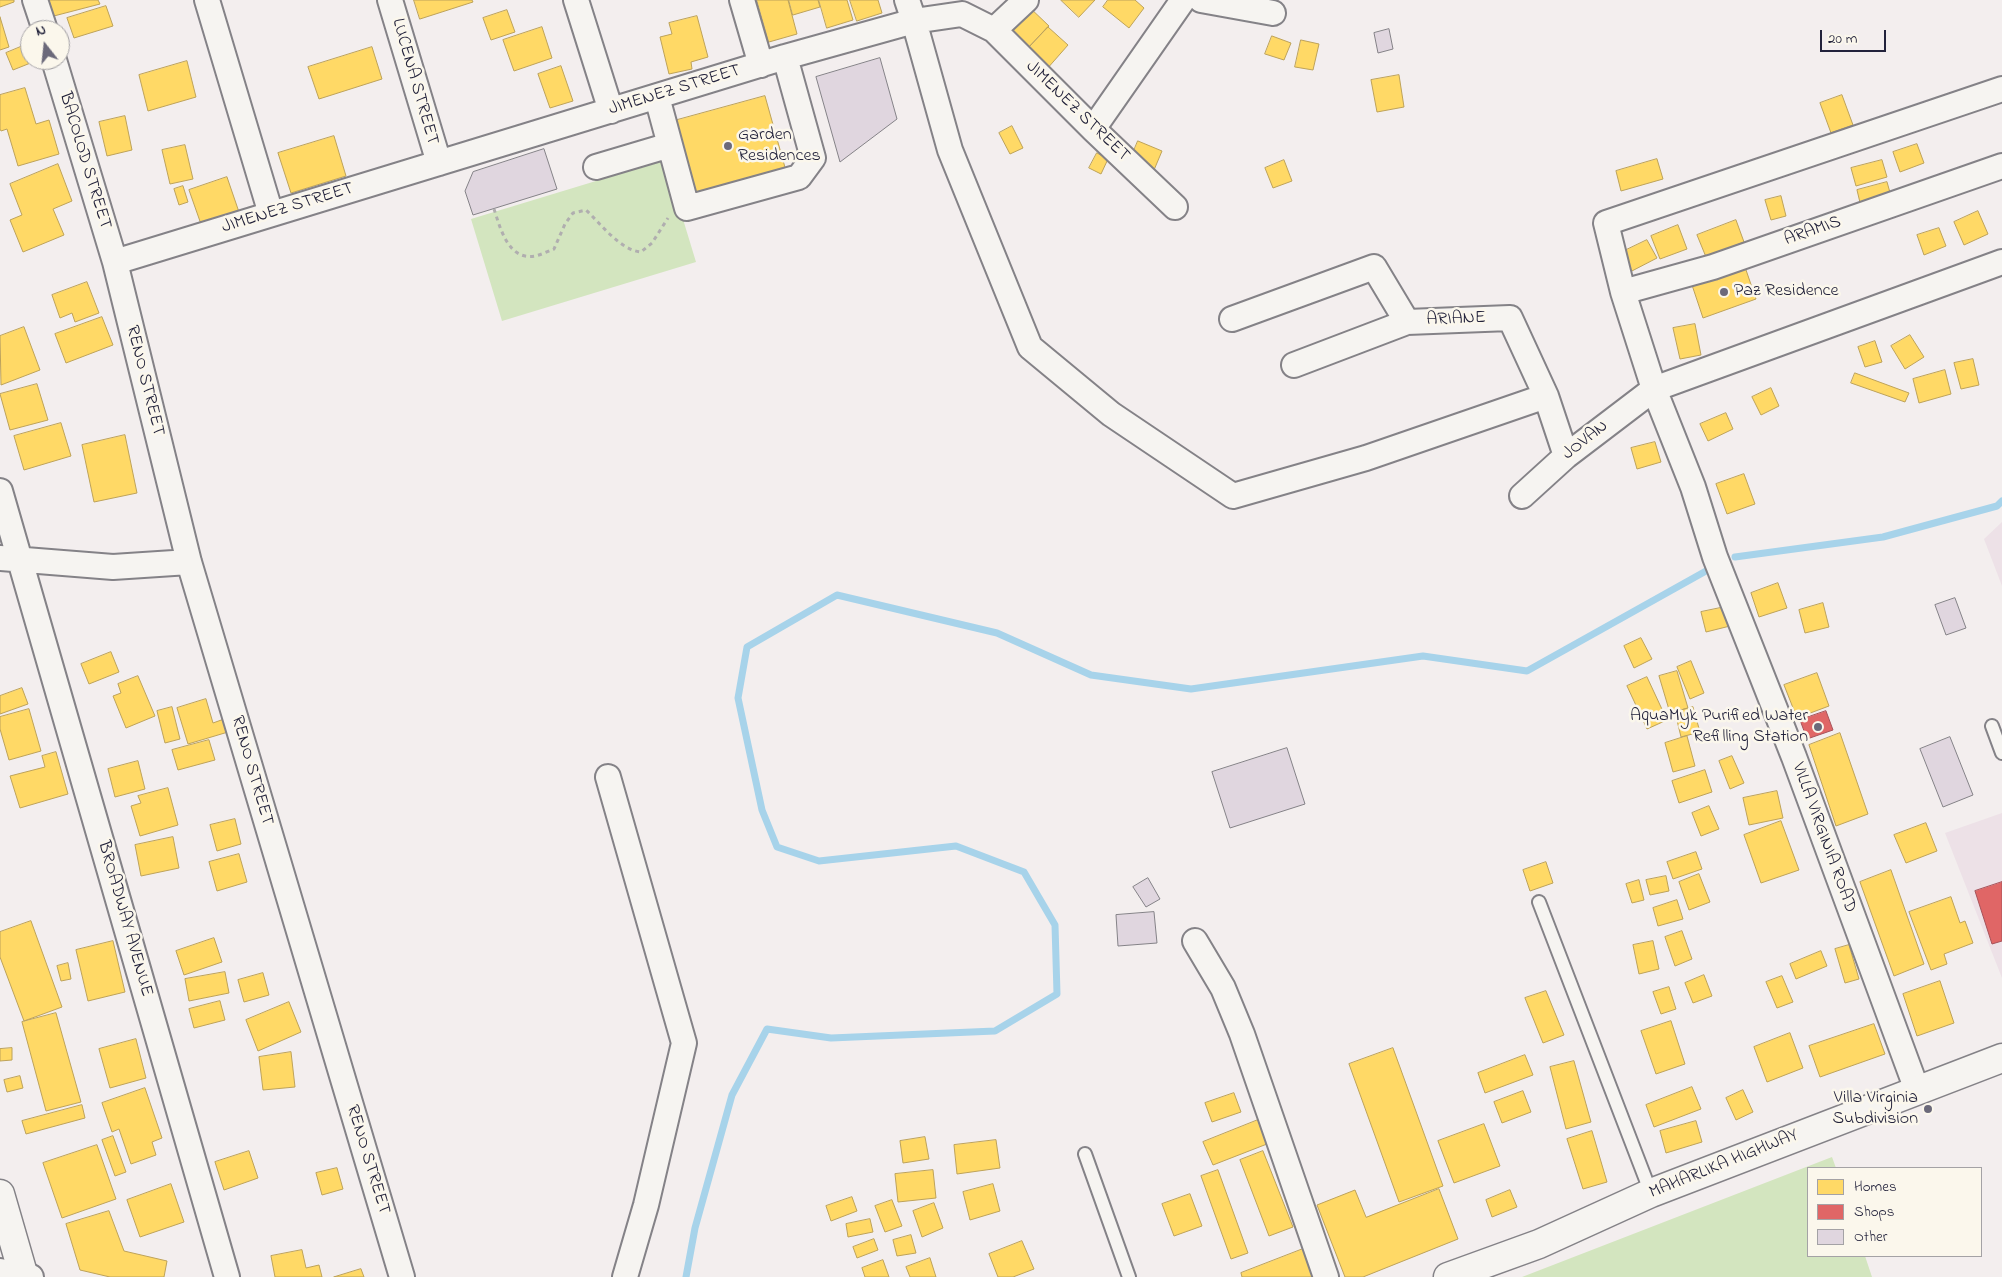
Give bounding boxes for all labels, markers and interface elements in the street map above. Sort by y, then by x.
street label: LUCENA STREET [386,16,442,148]
north arrow [20,20,70,70]
text: N [34,20,48,42]
scale bar [1822,20,1888,52]
text: 20 m [1828,28,1857,50]
street label: JIMENEZ STREET [1020,57,1134,167]
street label: JIMENEZ STREET [607,61,743,121]
street label: BACOLOD STREET [53,90,115,232]
place label: Garden Residences [738,125,821,168]
marker: Garden Residences [722,140,734,152]
street label: JIMENEZ STREET [220,179,356,239]
street label: ARAMIS [1782,212,1844,252]
place label: Paz Residence [1734,281,1839,303]
marker: Paz Residence [1718,286,1730,298]
street label: ARIANE [1426,308,1486,332]
street label: RENO STREET [120,323,168,439]
street label: JOVAN [1559,416,1613,466]
place label: AquaMyk Purified Water Refilling Station [1630,706,1808,749]
street label: RENO STREET [225,714,277,828]
marker: AquaMyk Purified Water Refilling Station [1812,721,1824,733]
street label: VILLA VIRGINIA ROAD [1786,760,1860,916]
street label: BROADWAY AVENUE [91,839,157,999]
place label: Villa Virginia Subdivision [1833,1088,1918,1130]
street label: RENO STREET [340,1103,394,1217]
marker: Villa Virginia Subdivision [1922,1103,1934,1115]
street label: MAHARLIKA HIGHWAY [1646,1125,1802,1205]
legend [1807,1167,1982,1257]
text: Homes [1854,1176,1897,1198]
text: Shops [1854,1201,1894,1223]
text: Other [1854,1226,1887,1248]

